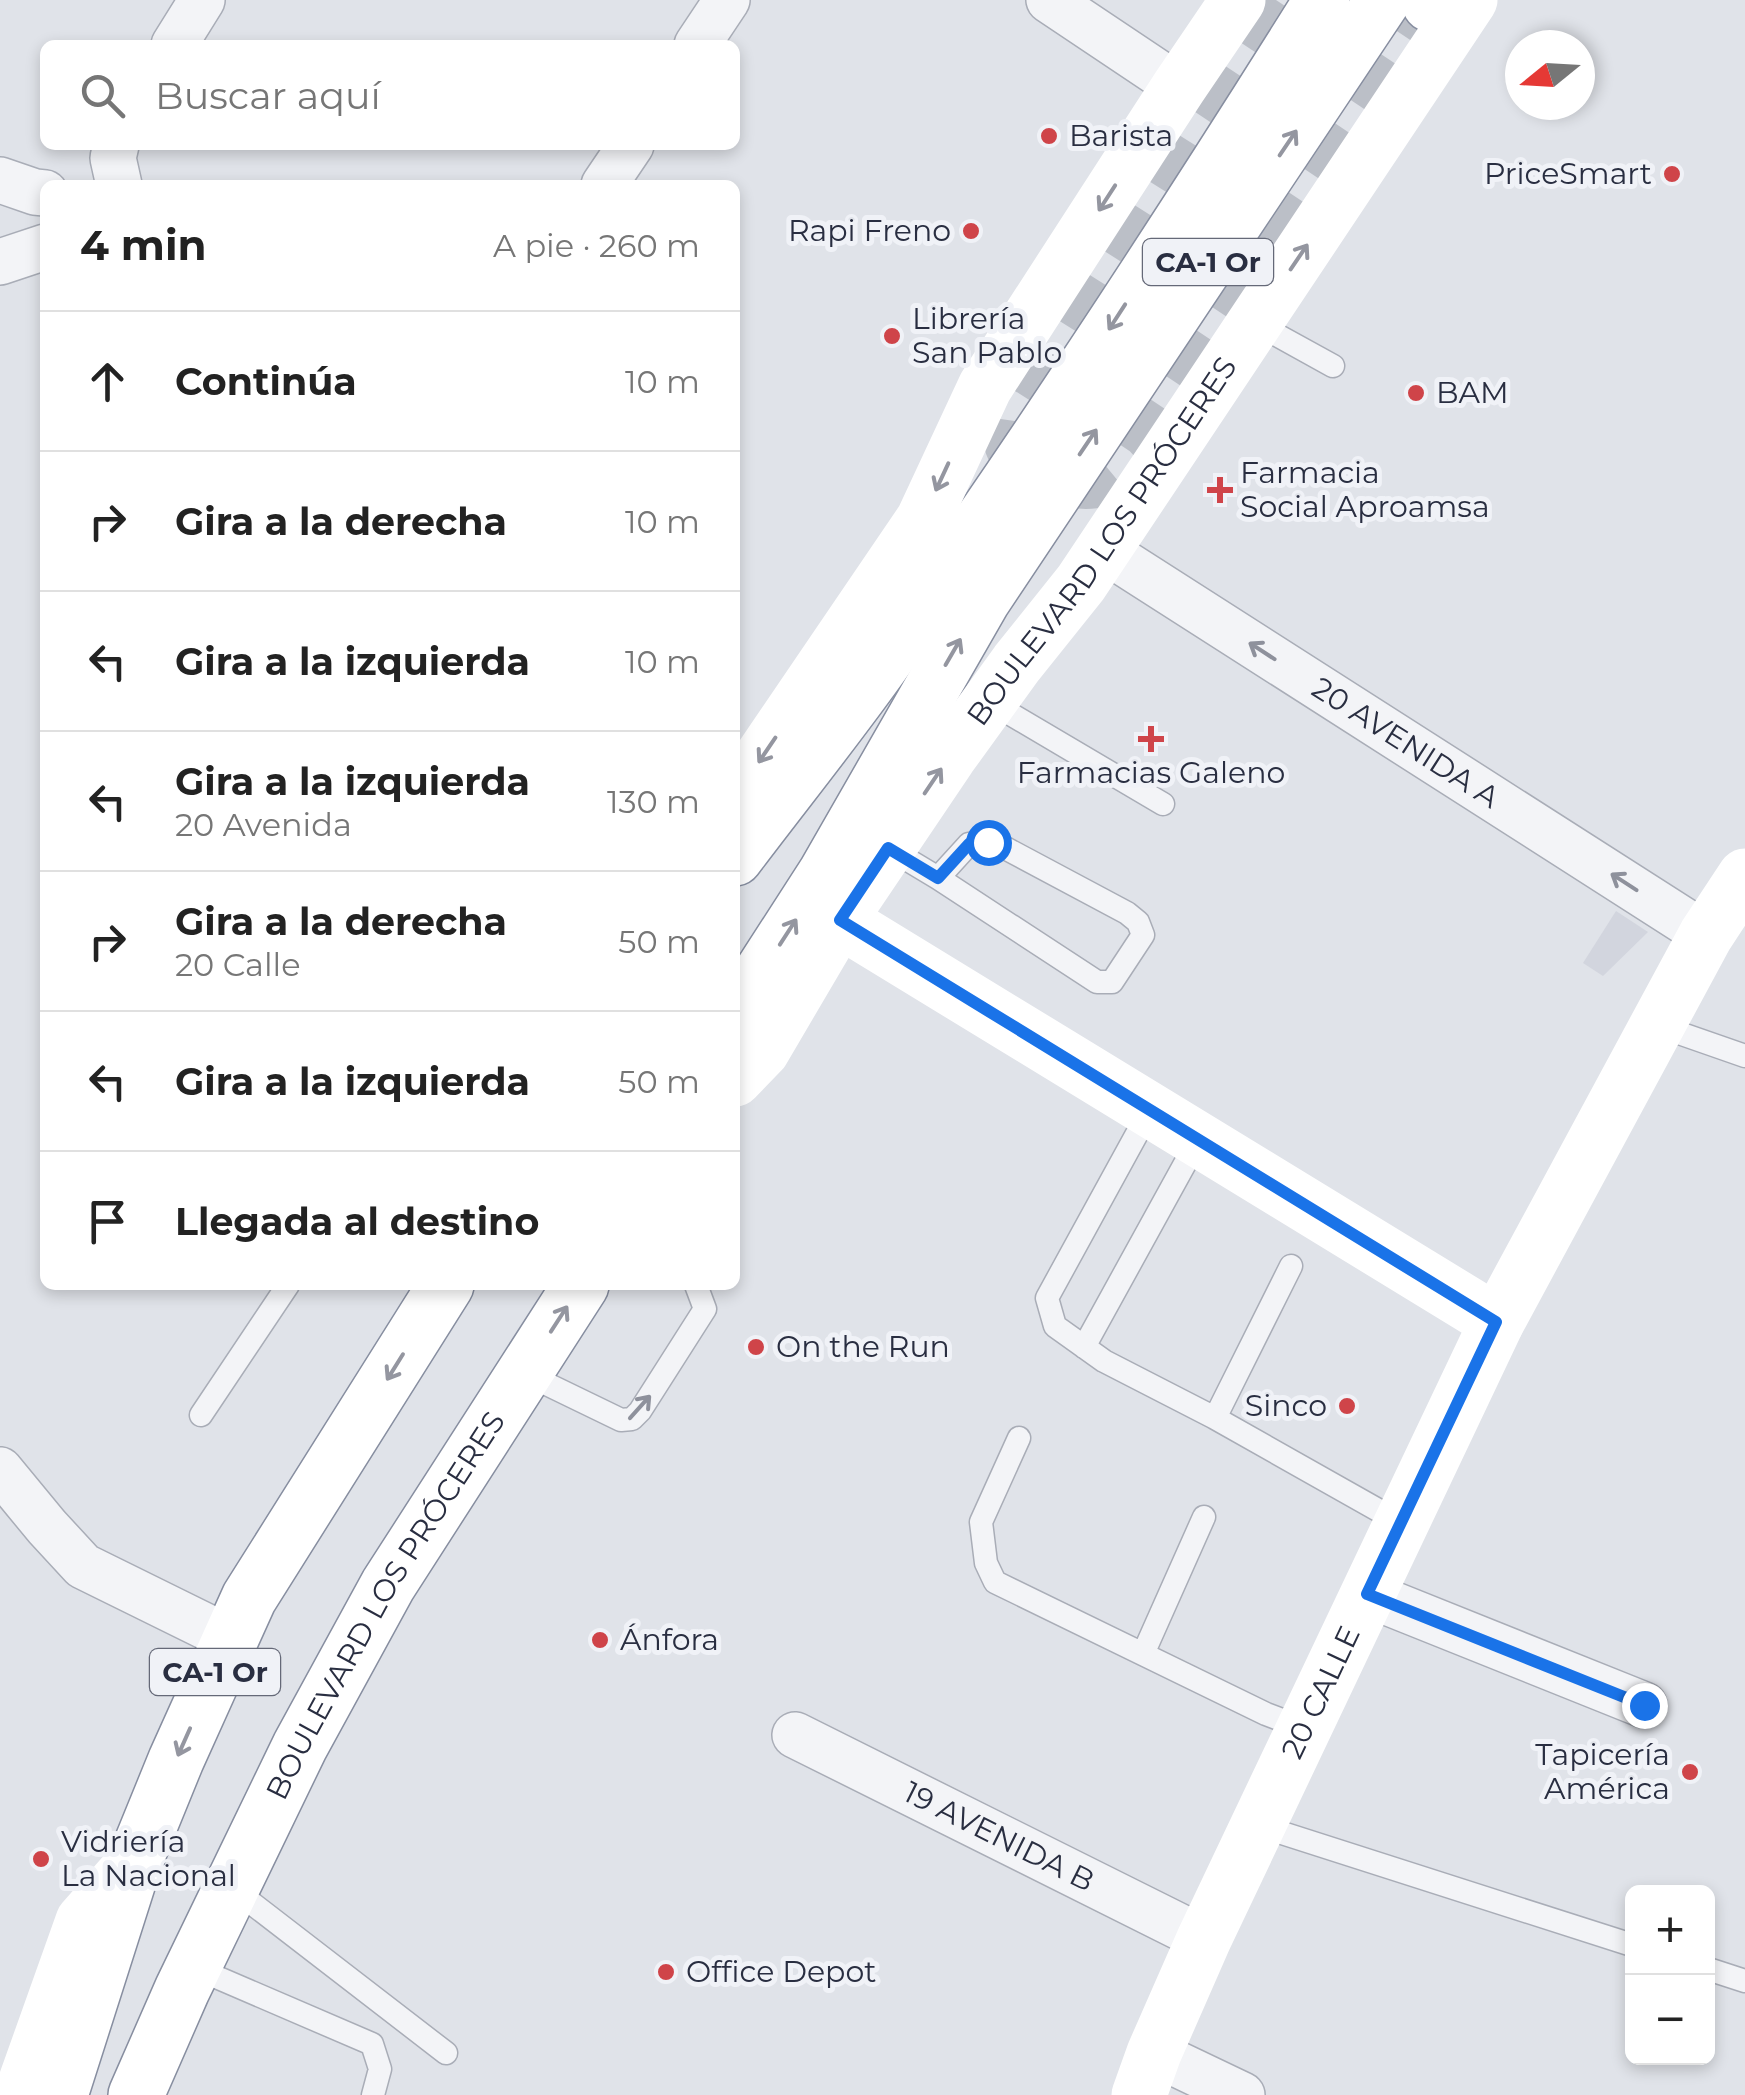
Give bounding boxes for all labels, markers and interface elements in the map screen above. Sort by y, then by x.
north arrow [1505,30,1595,120]
search box [40,40,740,150]
icon: search [75,68,130,123]
text: Buscar aquí [155,72,381,119]
place label: Barista [1069,117,1173,154]
marker: Barista [1038,125,1060,147]
one-way arrow [1277,129,1298,157]
place label: PriceSmart [1484,155,1652,192]
marker: PriceSmart [1661,163,1683,185]
one-way arrow [1097,183,1118,212]
place label: Rapi Freno [788,212,951,249]
text: 4 min [80,219,207,271]
marker: Rapi Freno [960,220,982,242]
text: A pie · 260 m [493,226,700,265]
road number: CA-1 Or [1143,239,1273,285]
one-way arrow [1288,243,1309,271]
place label: Librería San Pablo [912,300,1062,371]
one-way arrow [1107,303,1128,331]
marker: Librería San Pablo [881,325,903,347]
street label: BOULEVARD LOS PRÓCERES [959,350,1245,733]
icon: ahead [80,354,135,409]
text: Continúa [175,358,357,405]
text: 10 m [625,362,700,401]
place label: BAM [1436,374,1509,411]
marker: BAM [1405,382,1427,404]
one-way arrow [1077,428,1098,456]
place label: Farmacia Social Aproamsa [1240,454,1490,525]
one-way arrow [932,462,951,492]
marker: Farmacia Social Aproamsa [1209,479,1231,501]
icon: right [80,494,135,549]
text: Gira a la derecha [175,498,507,545]
text: 10 m [625,502,700,541]
icon: left [80,634,135,689]
text: Gira a la izquierda [175,638,530,685]
one-way arrow [943,638,963,667]
one-way arrow [1248,640,1277,661]
text: 10 m [625,642,700,681]
street label: 20 AVENIDA A [1306,669,1507,816]
marker: Farmacias Galeno [1140,728,1162,750]
one-way arrow [756,736,777,764]
place label: Farmacias Galeno [1017,754,1285,791]
text: Gira a la izquierda [175,758,530,805]
one-way arrow [922,768,943,796]
icon: left [80,774,135,829]
text: 130 m [607,782,700,821]
text: 20 Avenida [175,805,352,844]
route start [966,820,1012,866]
one-way arrow [1610,872,1639,893]
text: Gira a la derecha [175,898,507,945]
icon: right [80,914,135,969]
one-way arrow [777,918,798,947]
text: 50 m [618,922,700,961]
text: 20 Calle [175,945,301,984]
icon: left [80,1054,135,1109]
text: Gira a la izquierda [175,1058,530,1105]
text: 50 m [618,1062,700,1101]
icon: arrive [80,1194,135,1249]
text: Llegada al destino [175,1198,539,1245]
one-way arrow [549,1305,570,1333]
place label: On the Run [776,1328,950,1365]
marker: On the Run [745,1336,767,1358]
one-way arrow [384,1353,405,1381]
place label: Sinco [1245,1387,1327,1424]
one-way arrow [627,1394,651,1420]
marker: Sinco [1336,1395,1358,1417]
street label: BOULEVARD LOS PRÓCERES [258,1404,513,1805]
street label: 20 CALLE [1273,1620,1368,1765]
place label: Ánfora [620,1621,719,1658]
marker: Ánfora [589,1629,611,1651]
road number: CA-1 Or [150,1649,280,1695]
route end [1622,1683,1668,1729]
one-way arrow [174,1726,193,1756]
place label: Tapicería América [1535,1736,1670,1807]
marker: Tapicería América [1679,1761,1701,1783]
street label: 19 AVENIDA B [898,1773,1101,1899]
place label: Vidriería La Nacional [61,1823,236,1894]
marker: Vidriería La Nacional [30,1848,52,1870]
map controls [1625,1885,1715,2065]
button: + [1625,1885,1715,1975]
place label: Office Depot [686,1953,876,1990]
marker: Office Depot [655,1961,677,1983]
button: − [1625,1975,1715,2065]

